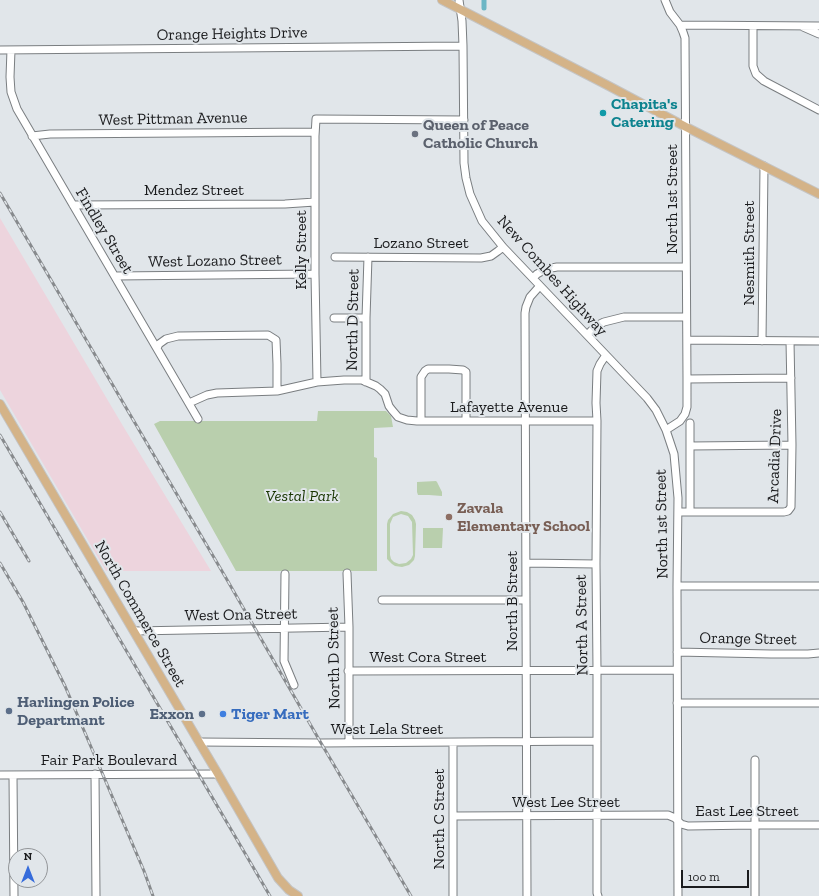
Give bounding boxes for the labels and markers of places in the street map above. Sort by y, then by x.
place label: Chapita's Catering [611,94,678,132]
marker: Chapita's Catering [598,108,608,118]
place label: Queen of Peace Catholic Church [423,115,538,153]
marker: Queen of Peace Catholic Church [410,129,420,139]
place label: Zavala Elementary School [457,498,590,536]
marker: Zavala Elementary School [444,512,454,522]
place label: Harlingen Police Departmant [17,692,134,730]
place label: Exxon [150,704,194,724]
place label: Tiger Mart [231,704,309,724]
marker: Harlingen Police Departmant [4,706,14,716]
marker: Exxon [197,709,207,719]
marker: Tiger Mart [218,709,228,719]

